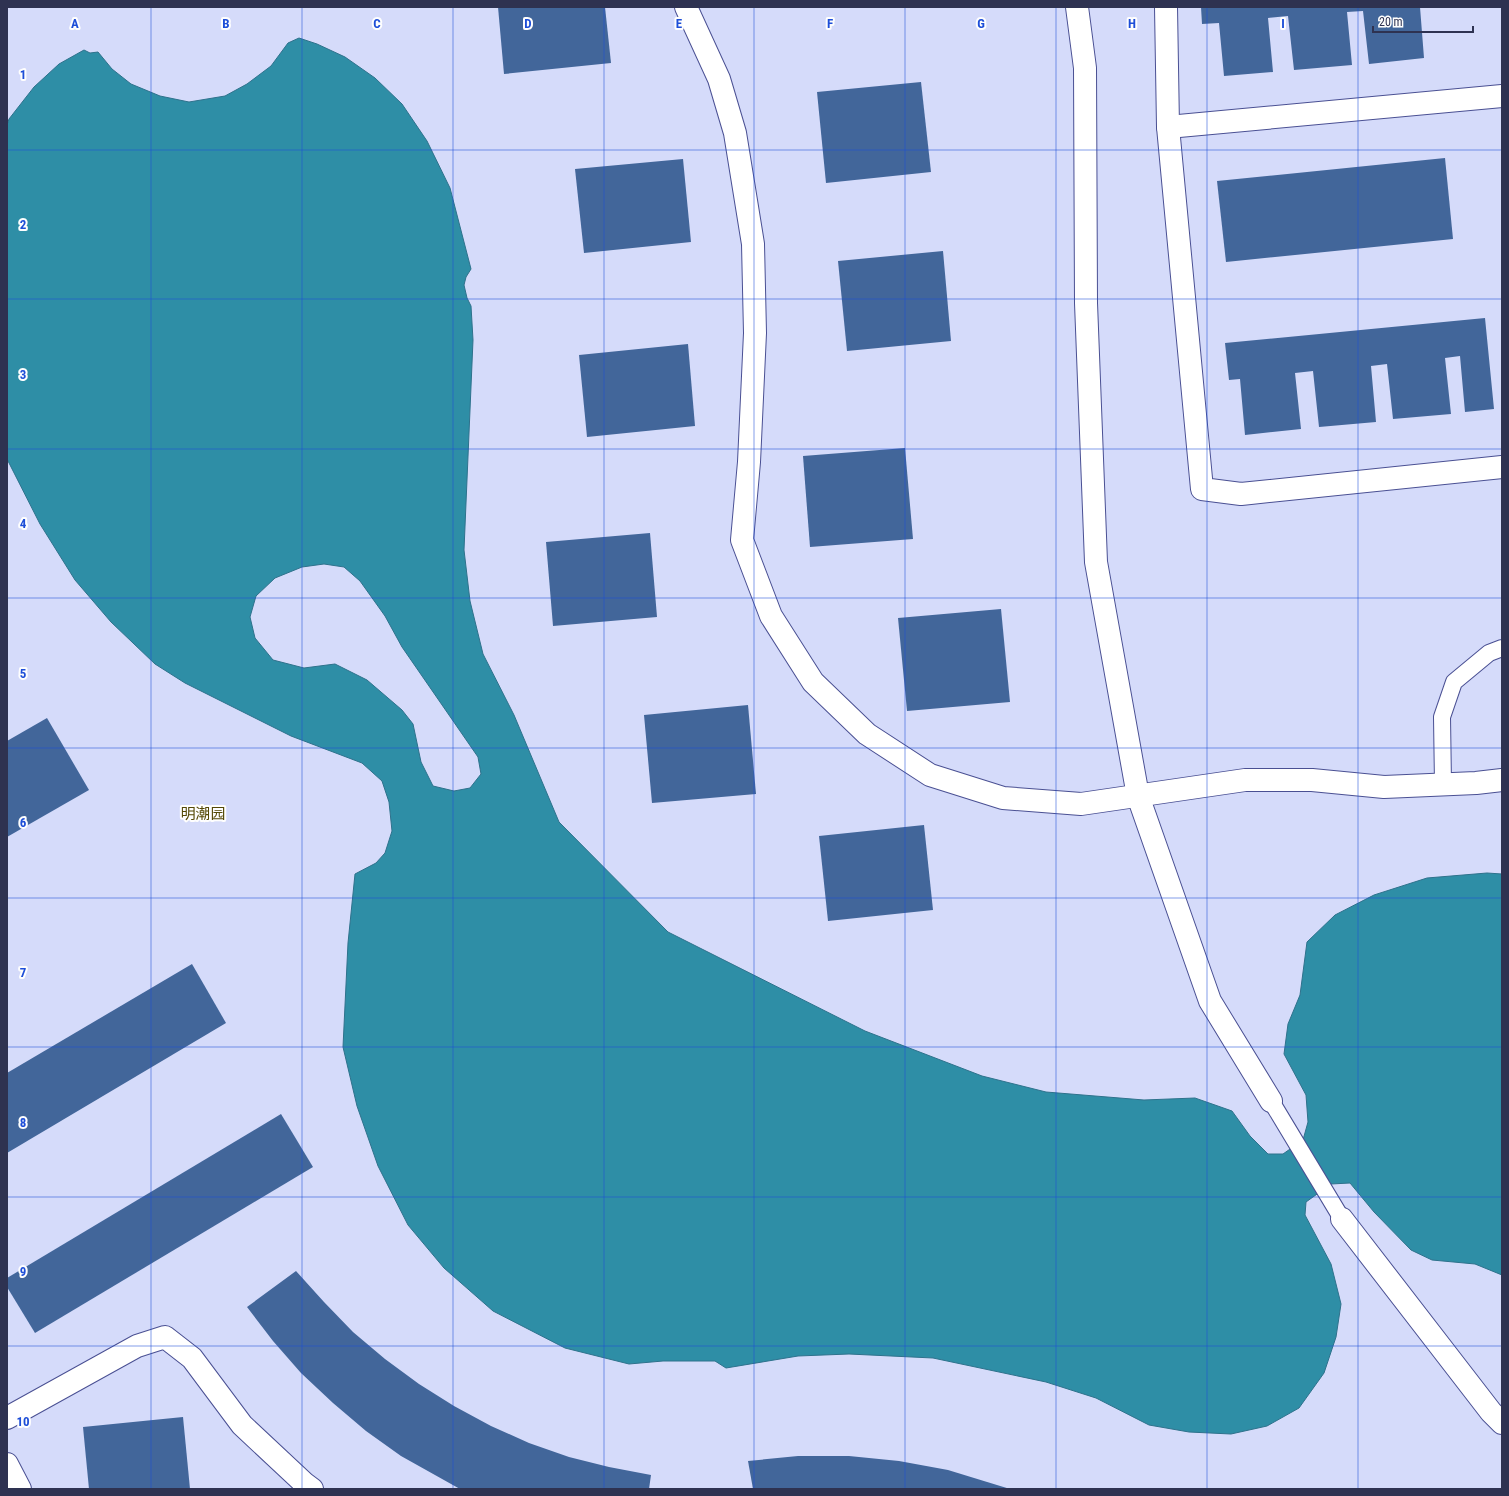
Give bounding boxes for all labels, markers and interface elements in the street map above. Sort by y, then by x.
scale bar [1373,8,1473,34]
text: 20 m [1379,15,1403,29]
text: A [71,16,79,31]
text: B [222,16,230,31]
text: C [373,16,381,31]
text: D [524,16,532,31]
text: E [676,16,683,31]
text: F [827,16,833,31]
text: G [977,16,985,31]
text: H [1128,16,1136,31]
text: I [1281,16,1285,31]
text: 1 [20,67,26,82]
text: 2 [20,217,27,232]
text: 3 [20,367,26,382]
text: 4 [20,516,27,531]
text: 5 [20,666,27,681]
district label: 明潮园 [180,805,226,823]
text: 6 [20,815,27,830]
text: 7 [20,965,27,980]
text: 8 [20,1115,26,1130]
text: 9 [20,1264,26,1279]
text: 10 [16,1414,30,1429]

